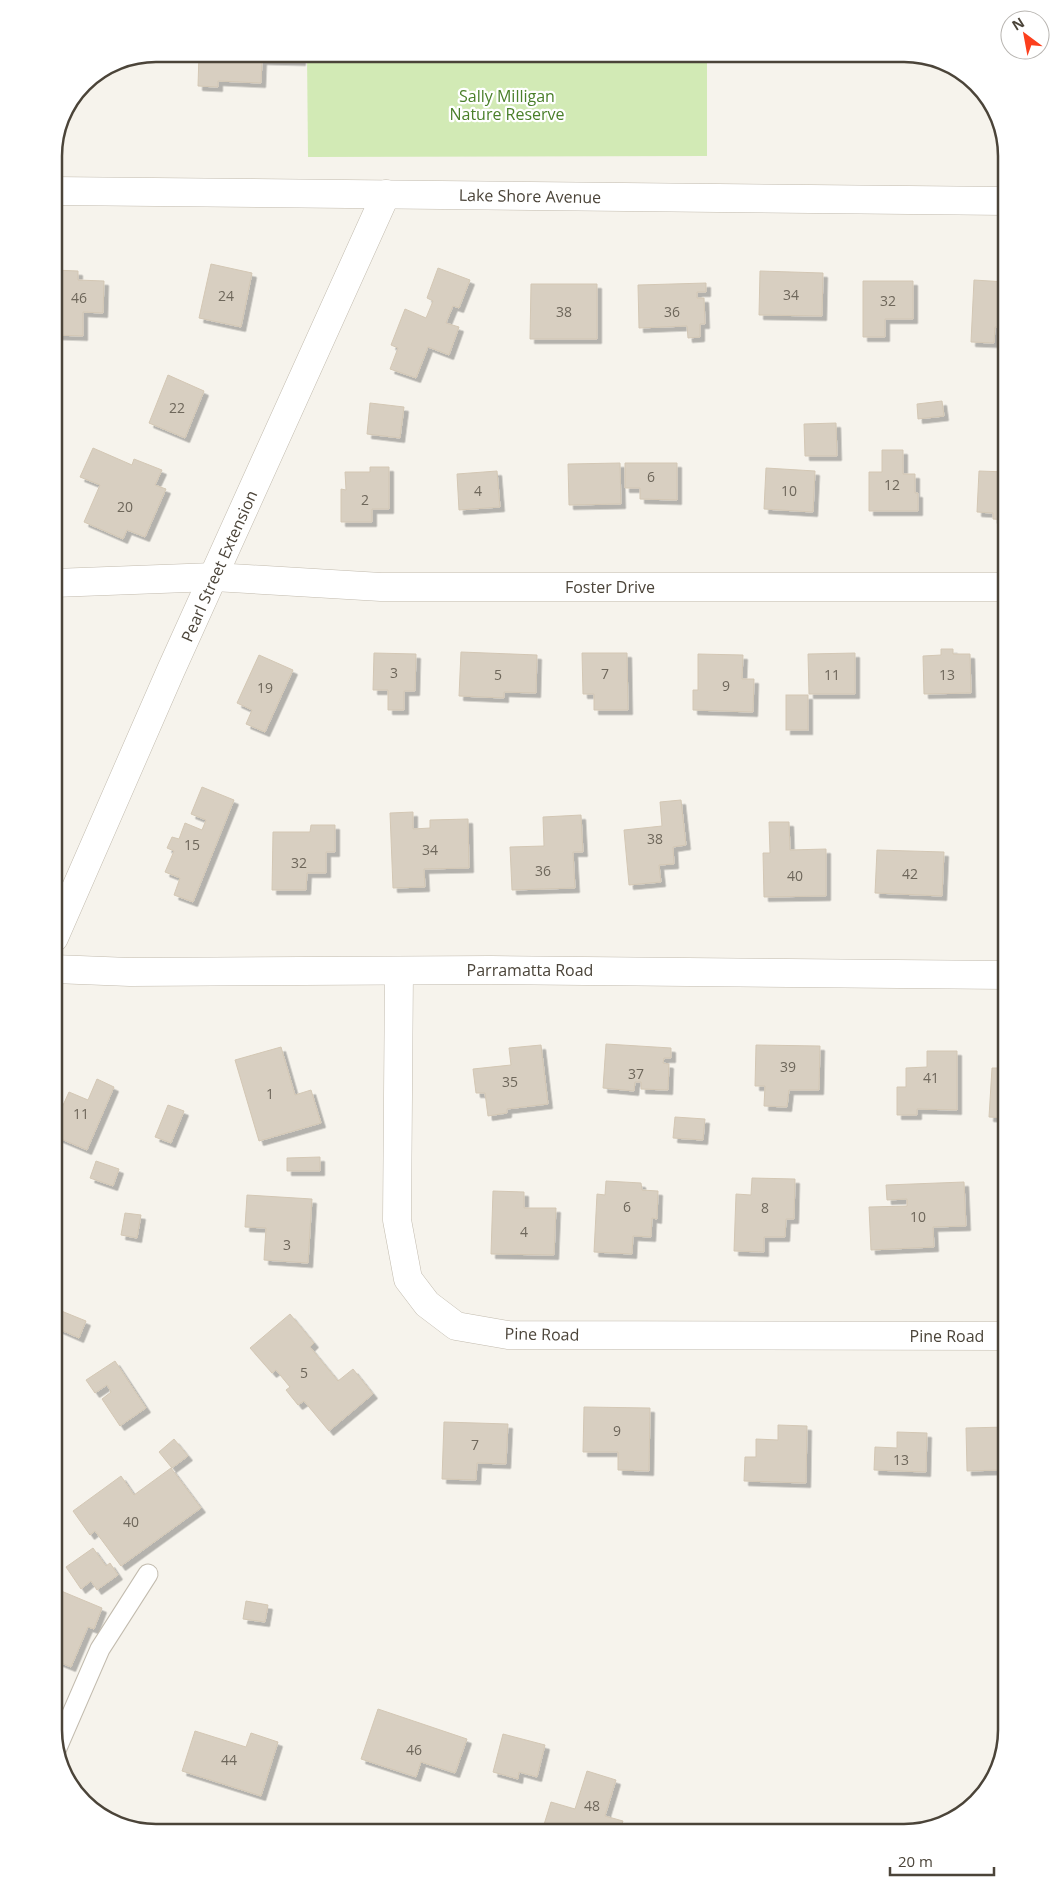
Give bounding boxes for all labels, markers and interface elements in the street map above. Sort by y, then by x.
north arrow [1000,10,1050,60]
text: N [1008,12,1028,35]
park label: Sally Milligan Nature Reserve [449,85,565,125]
street label: Lake Shore Avenue [459,184,601,208]
house number: 34 [783,285,799,304]
house number: 24 [218,286,234,305]
house number: 46 [71,288,87,307]
house number: 32 [880,291,896,310]
house number: 38 [556,302,572,321]
house number: 36 [664,302,680,321]
house number: 22 [169,398,185,417]
house number: 6 [647,467,655,486]
house number: 12 [884,475,900,494]
house number: 4 [474,481,482,500]
house number: 10 [781,481,797,500]
street label: Pearl Street Extension [176,487,262,645]
house number: 2 [361,490,369,509]
house number: 20 [117,497,133,516]
street label: Foster Drive [565,576,655,598]
house number: 3 [390,663,398,682]
house number: 7 [601,664,609,683]
house number: 5 [494,665,502,684]
house number: 11 [824,665,840,684]
house number: 13 [939,665,955,684]
house number: 9 [722,676,730,695]
house number: 19 [257,678,273,697]
house number: 38 [647,829,663,848]
house number: 15 [184,835,200,854]
house number: 34 [422,840,438,859]
house number: 32 [291,853,307,872]
house number: 36 [535,861,551,880]
house number: 42 [902,864,918,883]
house number: 40 [787,866,803,885]
street label: Parramatta Road [467,959,593,981]
house number: 39 [780,1057,796,1076]
house number: 37 [628,1064,644,1083]
house number: 41 [923,1068,939,1087]
house number: 35 [502,1072,518,1091]
house number: 1 [266,1084,274,1103]
house number: 11 [73,1104,89,1123]
house number: 6 [623,1197,631,1216]
house number: 8 [761,1198,769,1217]
house number: 10 [910,1207,926,1226]
house number: 4 [520,1222,528,1241]
house number: 3 [283,1235,291,1254]
street label: Pine Road [504,1322,580,1346]
street label: Pine Road [910,1325,984,1347]
house number: 5 [300,1363,308,1382]
house number: 9 [613,1421,621,1440]
house number: 7 [471,1435,479,1454]
house number: 13 [893,1450,909,1469]
house number: 40 [123,1512,139,1531]
house number: 46 [406,1740,422,1759]
house number: 44 [221,1750,237,1769]
house number: 48 [584,1796,600,1815]
scale bar [890,1844,994,1876]
text: 20 m [898,1851,933,1871]

